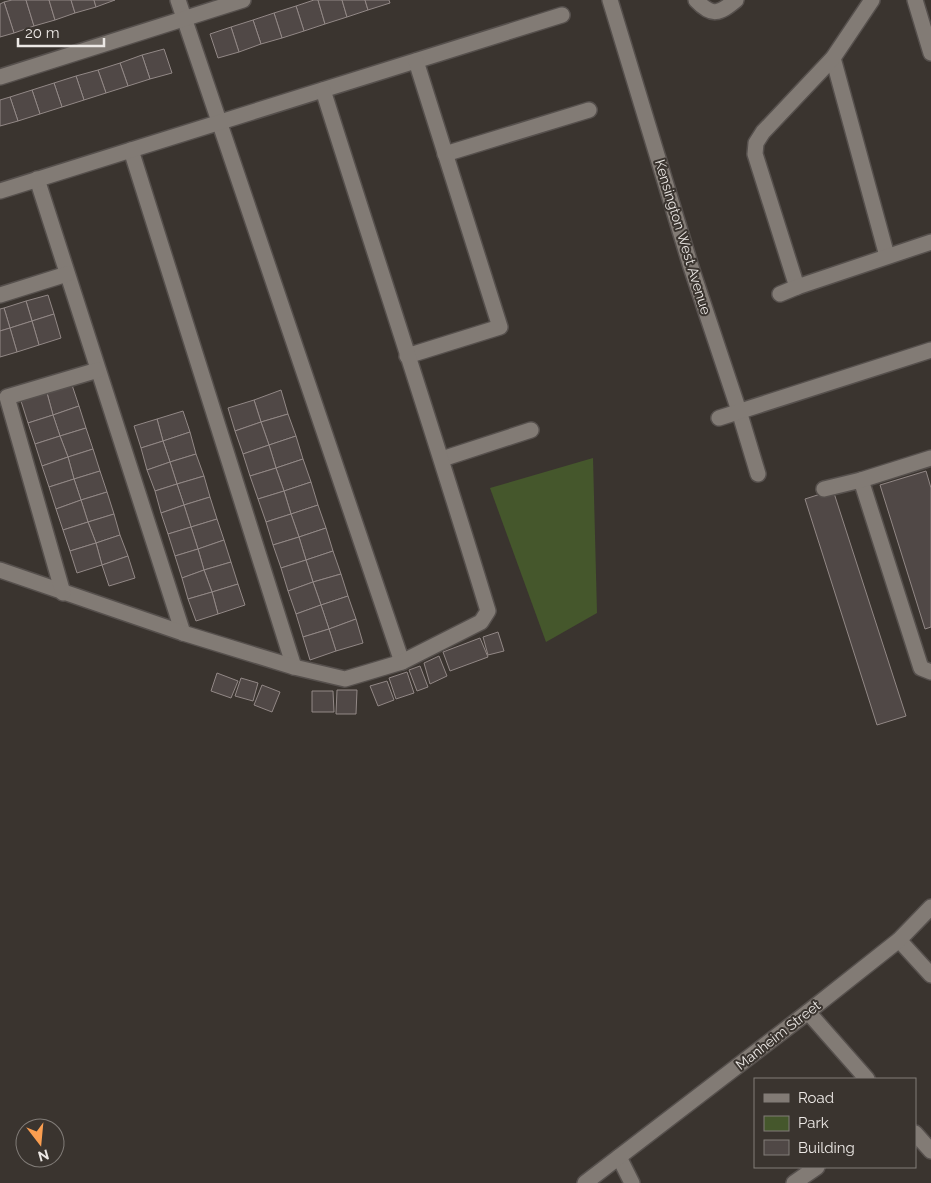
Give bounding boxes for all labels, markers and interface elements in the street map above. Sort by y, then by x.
scale bar [18,15,104,47]
text: 20 m [25,24,60,42]
street label: Kensington West Avenue [652,157,714,317]
street label: Manheim Street [733,997,824,1073]
legend [754,1078,916,1168]
text: Road [798,1089,834,1107]
text: Park [798,1114,829,1132]
north arrow [15,1118,65,1168]
text: Building [798,1139,855,1157]
text: N [36,1146,51,1165]

